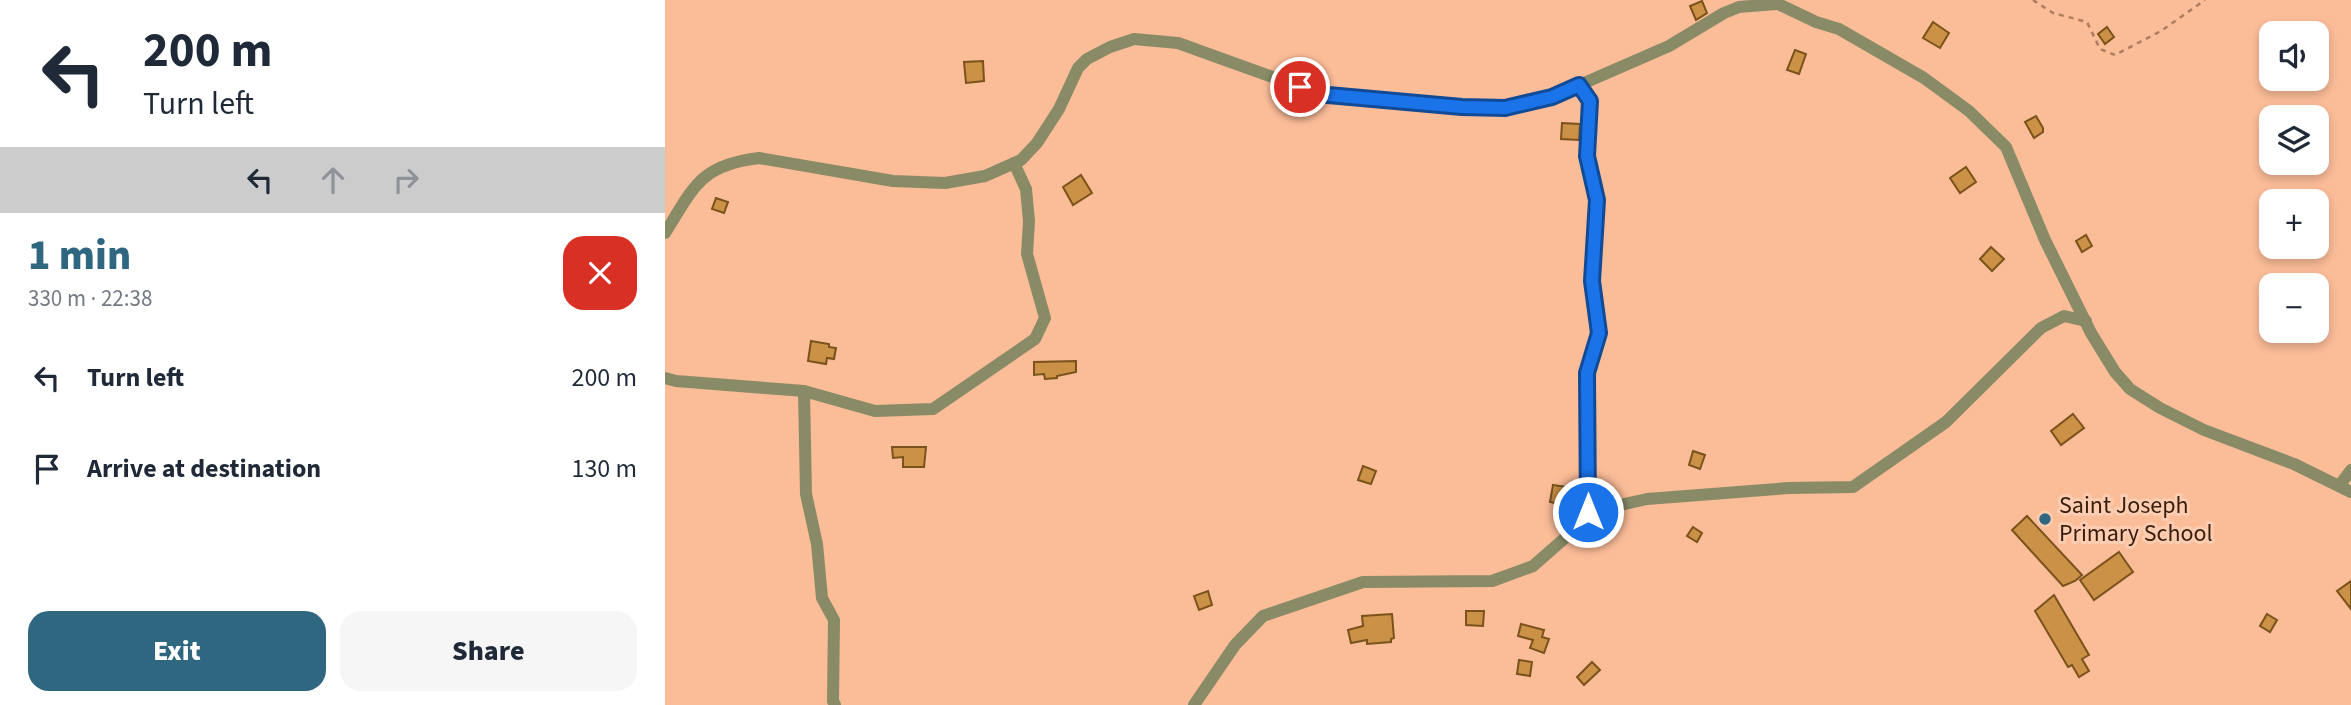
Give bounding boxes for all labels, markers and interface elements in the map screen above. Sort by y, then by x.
text: 200 m [143,16,272,86]
map controls [2259,21,2329,343]
button: sound [2259,21,2329,91]
icon: left [28,28,119,119]
pin [1270,57,1330,117]
icon: arrive [1281,68,1319,106]
text: Turn left [143,81,254,127]
button: layers [2259,105,2329,175]
icon: left [241,161,279,199]
icon: ahead [314,161,352,199]
icon: right [387,161,425,199]
button: + [2259,189,2329,259]
text: 1 min [28,226,131,286]
button: close [563,236,637,310]
button: − [2259,273,2329,343]
text: 330 m · 22:38 [28,282,152,315]
icon: left [28,359,66,397]
text: Turn left [87,359,184,396]
text: 200 m [571,359,637,396]
icon: arrive [28,450,66,488]
text: Arrive at destination [87,450,321,487]
text: 130 m [571,450,637,487]
position arrow [1551,475,1625,549]
place label: Saint Joseph Primary School [2059,488,2213,551]
marker: Saint Joseph Primary School [2037,511,2053,527]
button: Exit [28,611,326,691]
button: Share [340,611,637,691]

